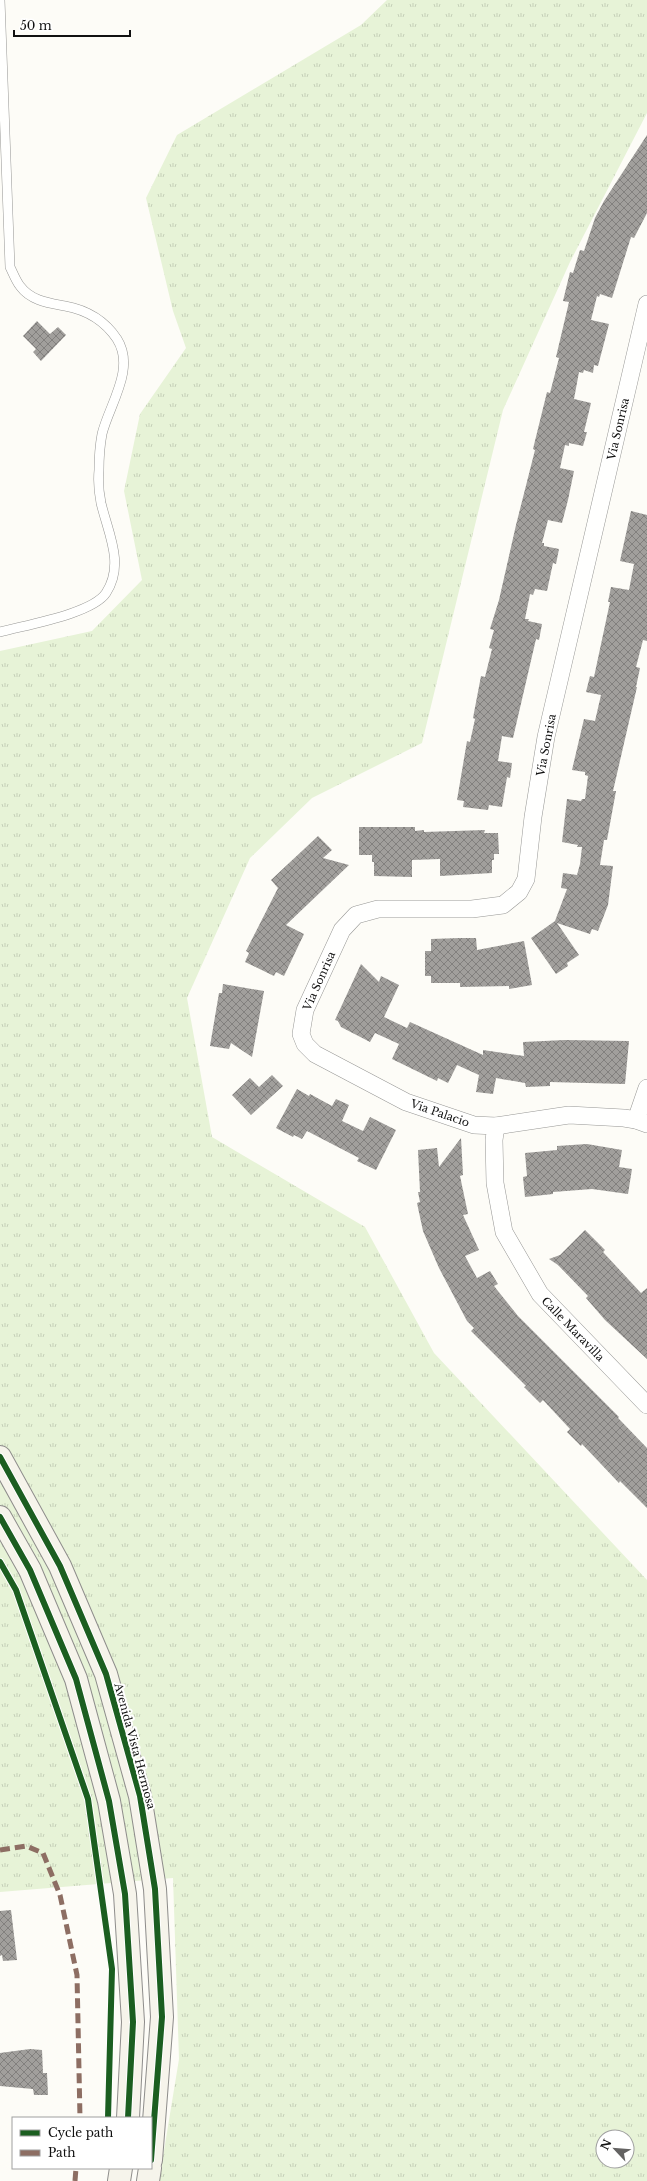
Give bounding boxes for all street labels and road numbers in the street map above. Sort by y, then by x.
street label: Via Sonrisa [604,396,632,462]
street label: Via Sonrisa [533,712,559,778]
street label: Via Sonrisa [299,948,339,1014]
street label: Via Palacio [408,1096,471,1130]
street label: Calle Maravilla [539,1294,608,1365]
street label: Avenida Vista Hermosa [111,1680,159,1812]

